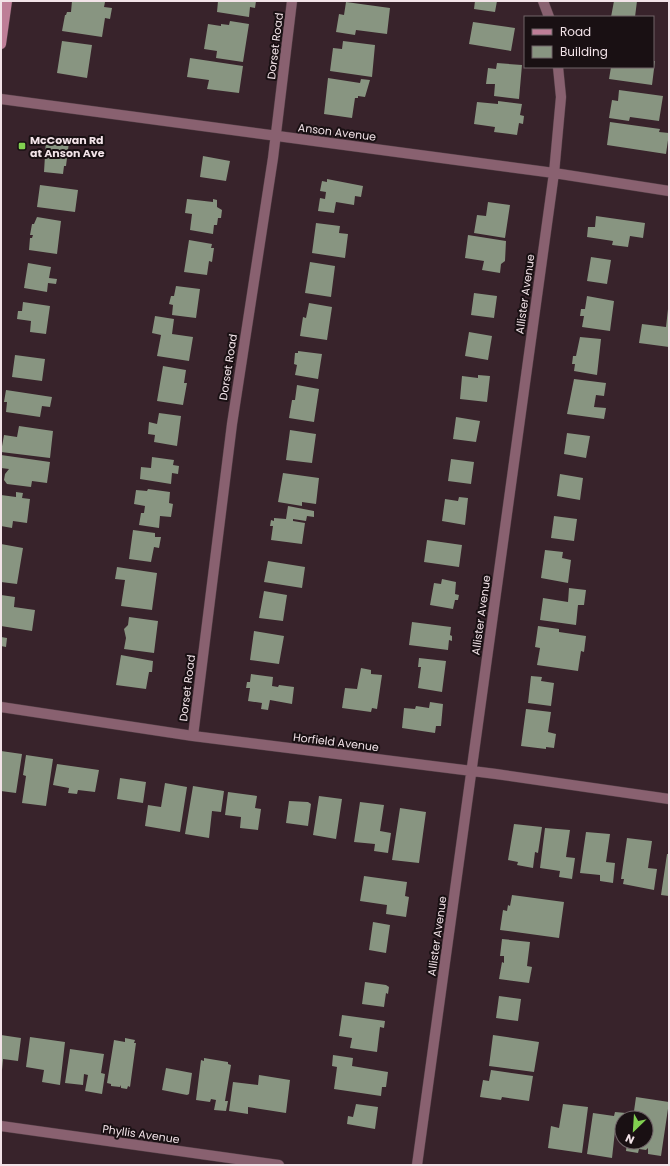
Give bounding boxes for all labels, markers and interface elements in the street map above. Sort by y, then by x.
street label: Dorset Road [263,12,287,80]
legend [524,16,654,68]
text: Road [560,23,591,40]
text: Building [560,43,608,60]
street label: Anson Avenue [297,119,377,145]
place label: McCowan Rd at Anson Ave [30,132,105,161]
marker: McCowan Rd at Anson Ave [17,141,27,151]
street label: Allister Avenue [511,253,539,335]
street label: Dorset Road [215,333,241,401]
street label: Allister Avenue [467,574,495,656]
street label: Dorset Road [175,654,199,722]
street label: Horfield Avenue [292,729,380,755]
street label: Allister Avenue [423,895,451,977]
north arrow [614,1110,654,1150]
street label: Phyllis Avenue [101,1121,181,1147]
text: N [623,1130,637,1148]

